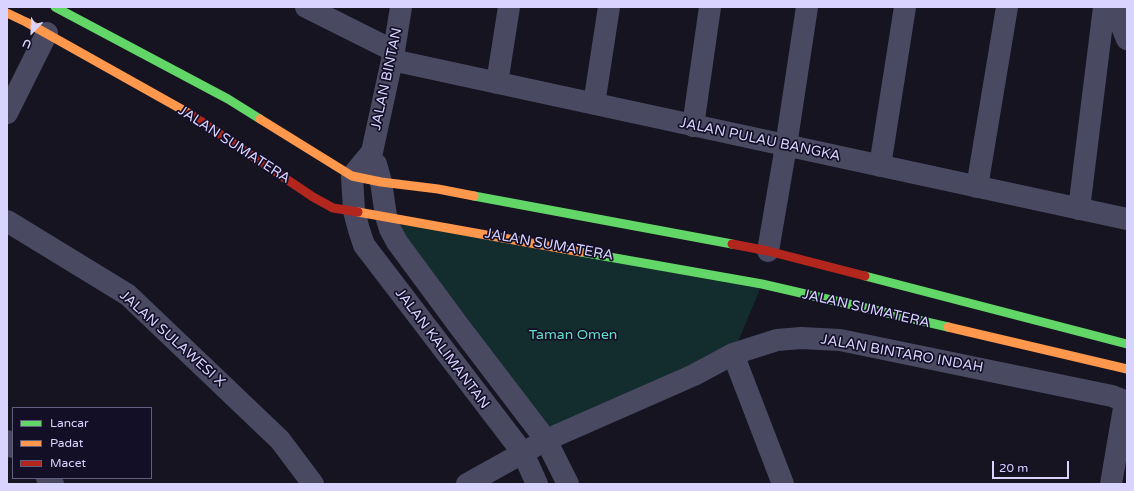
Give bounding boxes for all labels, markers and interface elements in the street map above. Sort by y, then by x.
north arrow [12,12,52,52]
street label: JALAN BINTAN [368,26,406,132]
text: U [21,36,33,51]
street label: JALAN SUMATERA [175,102,293,188]
street label: JALAN PULAU BANGKA [678,115,842,165]
street label: JALAN SUMATERA [483,225,615,265]
street label: JALAN KALIMANTAN [391,286,493,412]
street label: JALAN SUMATERA [801,286,931,332]
street label: JALAN SULAWESI X [116,287,228,391]
park label: Taman Omen [529,327,617,343]
street label: JALAN BINTARO INDAH [819,331,985,377]
legend [12,407,152,479]
text: Lancar [50,416,89,430]
text: Padat [50,436,83,450]
scale bar [994,453,1071,479]
text: Macet [50,456,86,470]
text: 20 m [999,461,1028,475]

